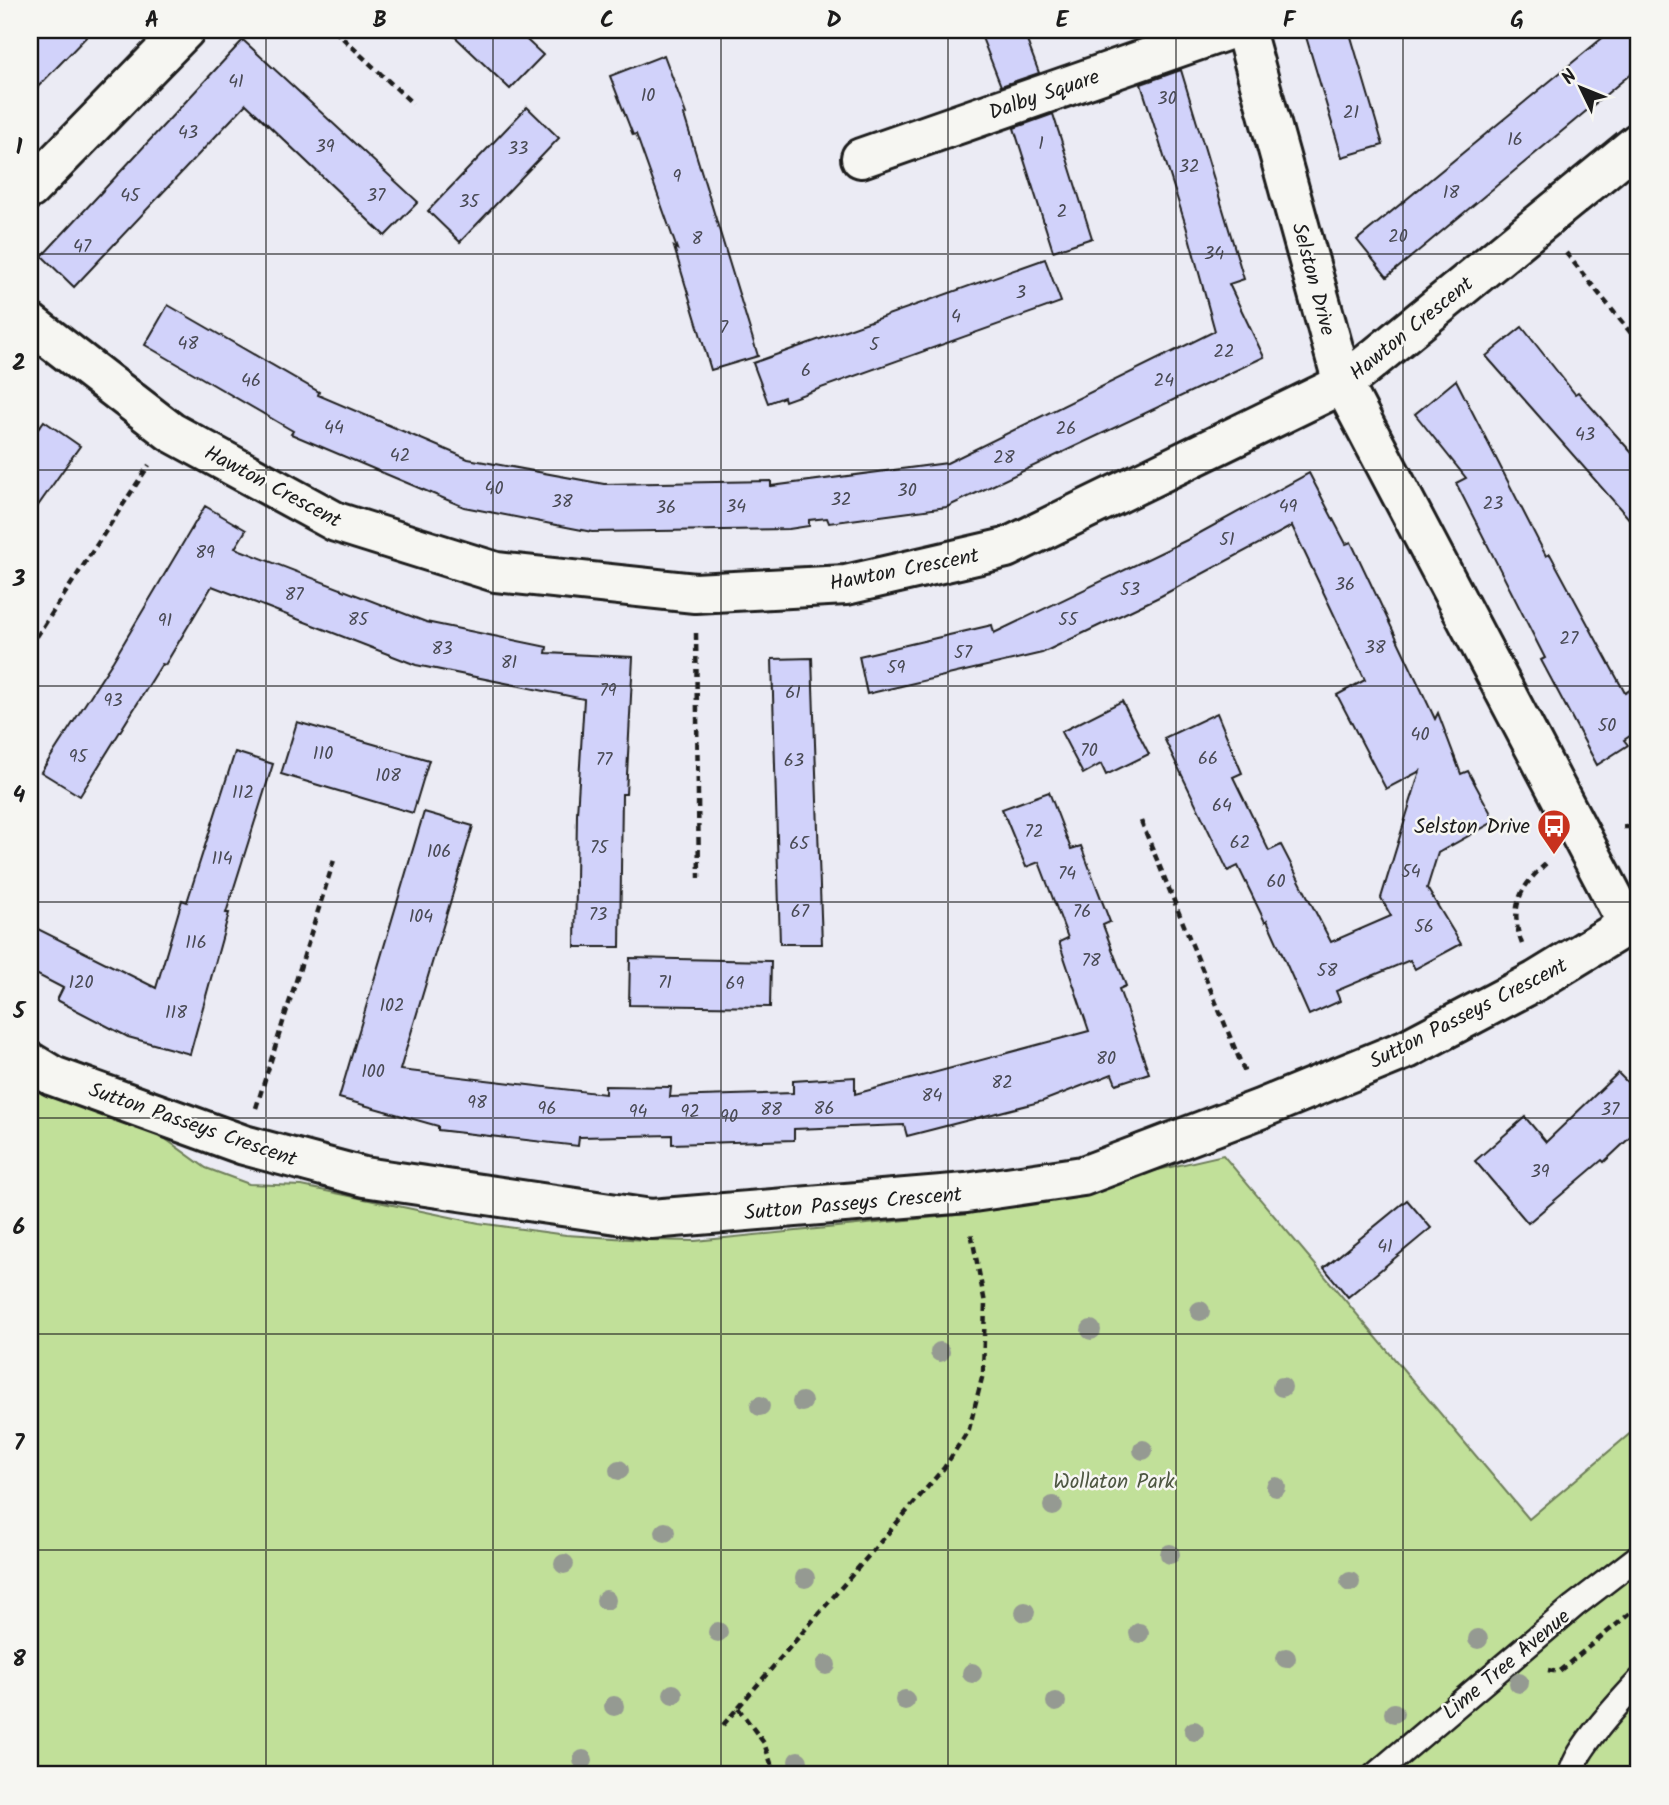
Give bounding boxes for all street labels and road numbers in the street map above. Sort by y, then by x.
street label: Dalby Square [985,61,1105,130]
street label: Selston Drive [1282,219,1344,340]
street label: Hawton Crescent [1343,268,1482,390]
street label: Hawton Crescent [198,437,348,538]
street label: Hawton Crescent [827,540,983,601]
street label: Sutton Passeys Crescent [1364,950,1574,1079]
street label: Sutton Passeys Crescent [84,1074,302,1177]
street label: Sutton Passeys Crescent [743,1178,964,1230]
street label: Lime Tree Avenue [1436,1601,1579,1729]

